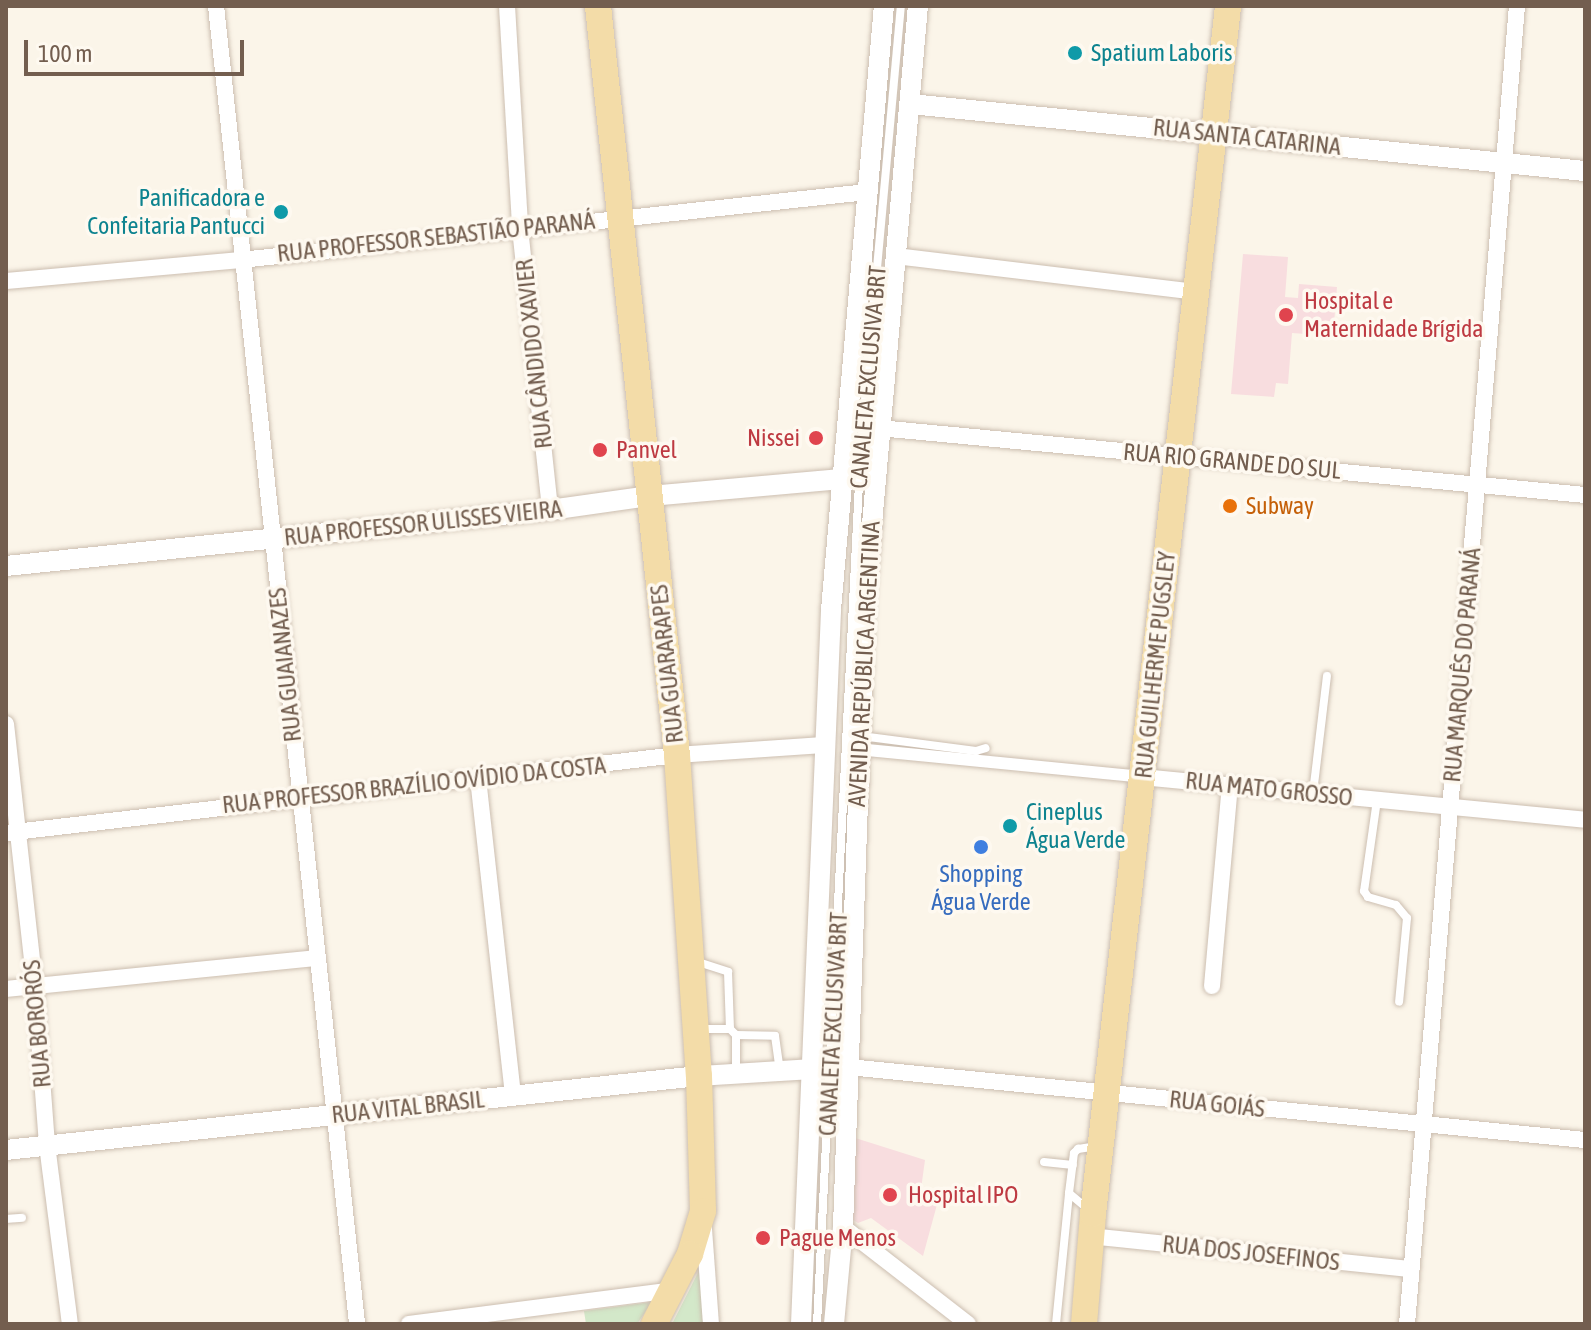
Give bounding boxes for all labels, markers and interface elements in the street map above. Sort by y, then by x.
scale bar [28,24,248,74]
place label: Spatium Laboris [1091,39,1232,67]
text: 100 m [38,40,92,67]
marker: Spatium Laboris [1066,44,1084,62]
street label: RUA SANTA CATARINA [1152,113,1342,161]
place label: Panificadora e Confeitaria Pantucci [87,184,265,240]
marker: Panificadora e Confeitaria Pantucci [272,203,290,221]
street label: RUA PROFESSOR SEBASTIÃO PARANÁ [276,206,596,268]
street label: RUA CÂNDIDO XAVIER [510,258,558,450]
street label: CANALETA EXCLUSIVA BRT [844,264,892,490]
place label: Hospital e Maternidade Brígida [1304,287,1483,343]
marker: Hospital e Maternidade Brígida [1275,304,1297,326]
place label: Nissei [747,424,800,452]
marker: Nissei [807,429,825,447]
place label: Panvel [616,436,677,464]
street label: RUA RIO GRANDE DO SUL [1122,437,1342,485]
marker: Panvel [591,441,609,459]
place label: Subway [1246,492,1314,520]
street label: RUA PROFESSOR ULISSES VIEIRA [283,494,563,552]
marker: Subway [1221,497,1239,515]
street label: AVENIDA REPÚBLICA ARGENTINA [842,520,886,808]
street label: RUA MARQUÊS DO PARANÁ [1437,546,1487,784]
street label: RUA GUILHERME PUGSLEY [1129,550,1181,780]
street label: RUA GUARARAPES [644,583,690,745]
street label: RUA GUAIANAZES [263,587,307,743]
street label: RUA PROFESSOR BRAZÍLIO OVÍDIO DA COSTA [221,751,607,819]
street label: RUA MATO GROSSO [1184,766,1354,812]
place label: Cineplus Água Verde [1026,798,1125,854]
marker: Cineplus Água Verde [1001,817,1019,835]
marker: Shopping Água Verde [972,838,990,856]
place label: Shopping Água Verde [931,860,1031,916]
street label: CANALETA EXCLUSIVA BRT [813,911,853,1137]
street label: RUA BORORÓS [17,959,57,1089]
street label: RUA VITAL BRASIL [330,1085,486,1129]
street label: RUA GOIÁS [1168,1085,1266,1123]
place label: Hospital IPO [908,1181,1018,1209]
marker: Hospital IPO [879,1184,901,1206]
place label: Pague Menos [779,1224,896,1252]
marker: Pague Menos [754,1229,772,1247]
street label: RUA DOS JOSEFINOS [1161,1229,1341,1277]

